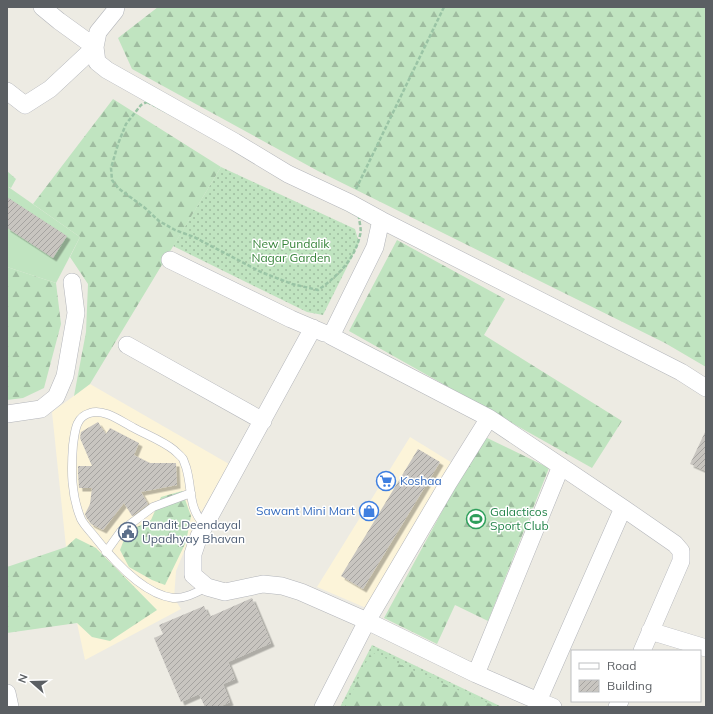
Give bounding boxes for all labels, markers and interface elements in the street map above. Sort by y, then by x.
park label: New Pundalik Nagar Garden [251,236,331,265]
supermarket icon: Koshaa [375,470,397,492]
place label: Koshaa [400,473,442,488]
shop icon: Sawant Mini Mart [358,500,380,522]
place label: Sawant Mini Mart [256,503,355,518]
place label: Galacticos Sport Club [490,504,549,533]
sports icon: Galacticos Sport Club [465,508,487,530]
place label: Pandit Deendayal Upadhyay Bhavan [142,517,245,546]
public building icon: Pandit Deendayal Upadhyay Bhavan [117,521,139,543]
legend [571,650,701,702]
text: Road [607,658,636,673]
north arrow [12,662,52,702]
text: N [15,672,31,685]
text: Building [607,678,652,693]

